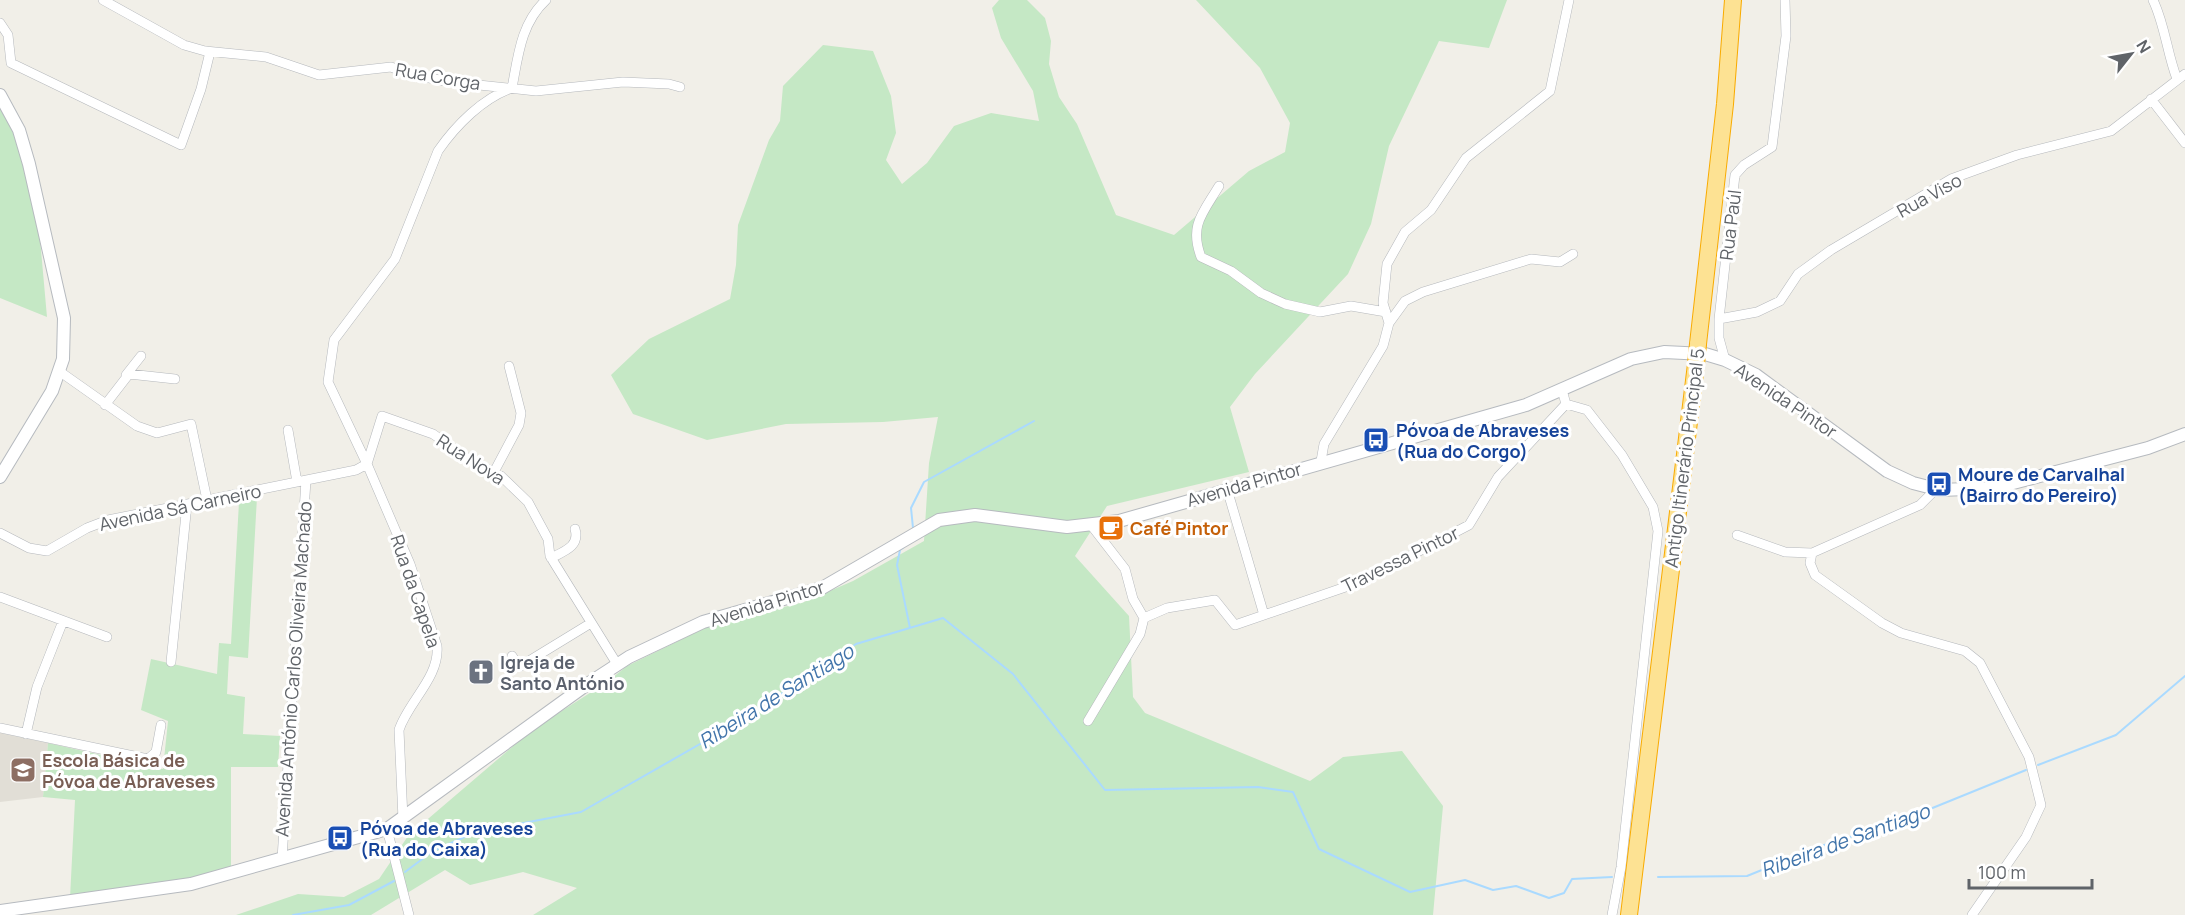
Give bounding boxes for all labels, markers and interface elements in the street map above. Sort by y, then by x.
north arrow [2101,24,2161,84]
text: N [2131,36,2156,57]
street label: Rua Corga [394,57,482,95]
street label: Rua Viso [1892,167,1966,223]
street label: Rua Paúl [1714,188,1746,262]
street label: Antigo Itinerário Principal 5 [1659,347,1709,569]
street label: Avenida Pintor [1730,357,1842,443]
place label: Póvoa de Abraveses (Rua do Corgo) [1396,418,1569,463]
bus stop icon: Póvoa de Abraveses (Rua do Corgo) [1361,425,1391,455]
street label: Rua Nova [432,428,510,490]
street label: Avenida Pintor [1184,456,1305,512]
place label: Moure de Carvalhal (Bairro do Pereiro) [1958,462,2125,507]
bus stop icon: Moure de Carvalhal (Bairro do Pereiro) [1924,469,1954,499]
street label: Avenida Sá Carneiro [97,478,263,536]
street label: Avenida António Carlos Oliveira Machado [269,500,317,838]
cafe icon: Café Pintor [1096,513,1126,543]
place label: Café Pintor [1130,516,1228,540]
street label: Travessa Pintor [1338,520,1463,598]
street label: Rua da Capela [385,531,447,651]
street label: Avenida Pintor [707,574,828,632]
water label: Ribeira de Santiago [693,637,859,755]
place label: Igreja de Santo António [500,650,625,695]
church icon: Igreja de Santo António [466,657,496,687]
place label: Escola Básica de Póvoa de Abraveses [42,748,215,793]
school or university icon: Escola Básica de Póvoa de Abraveses [8,755,38,785]
water label: Ribeira de Santiago [1757,797,1934,883]
place label: Póvoa de Abraveses (Rua do Caixa) [360,816,533,861]
bus stop icon: Póvoa de Abraveses (Rua do Caixa) [325,823,355,853]
scale bar [1969,852,2092,890]
text: 100 m [1978,860,2026,884]

